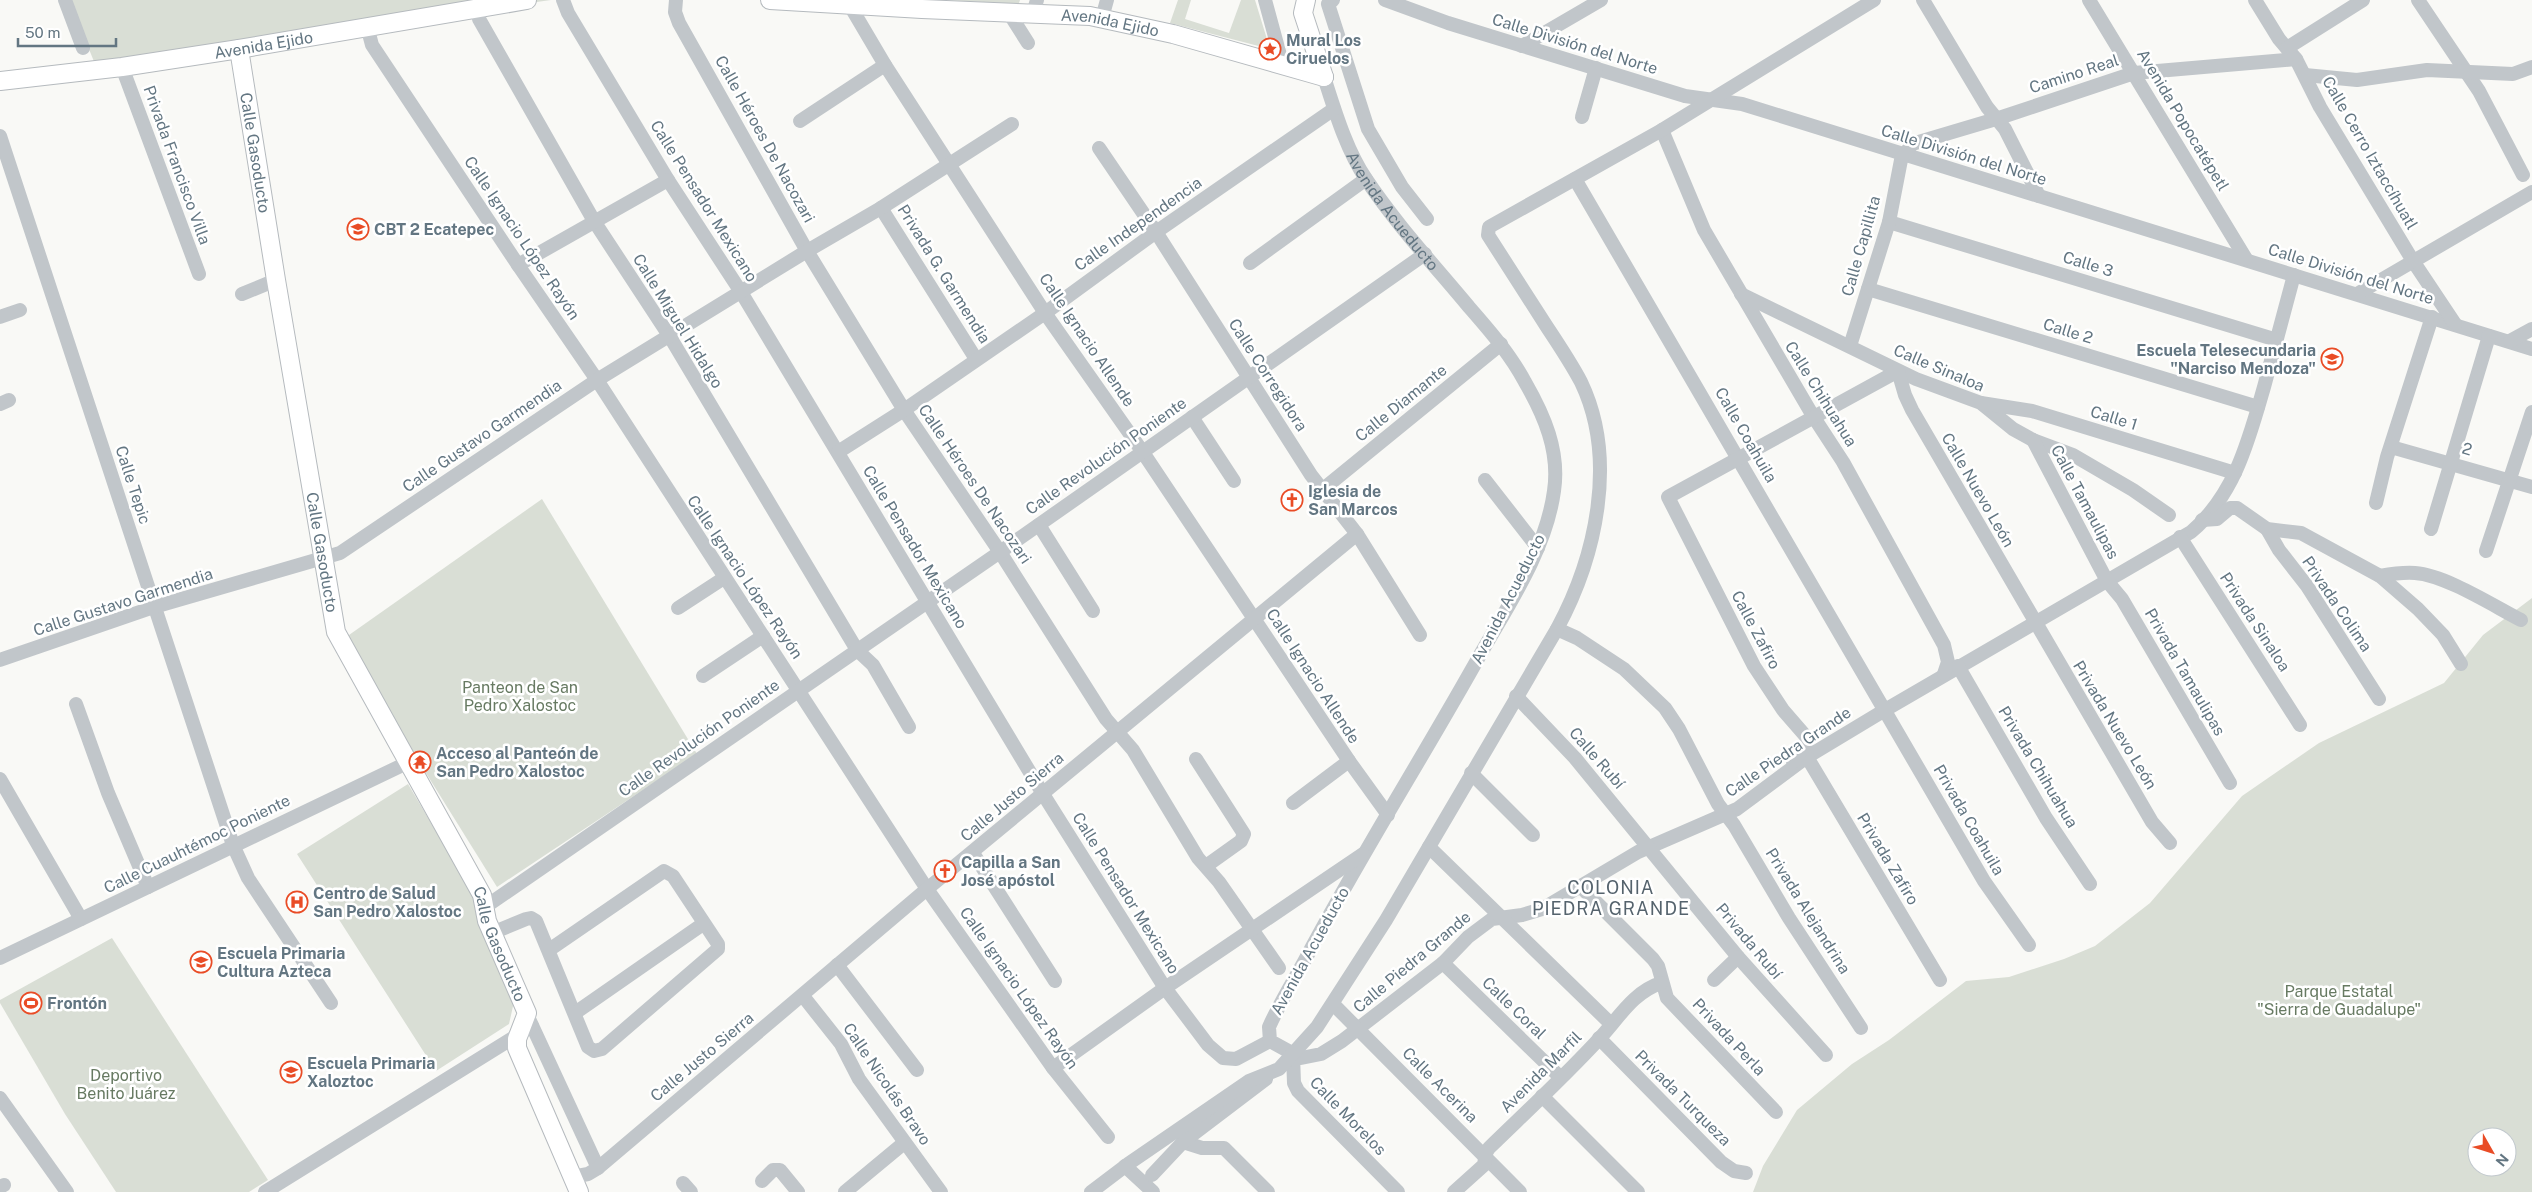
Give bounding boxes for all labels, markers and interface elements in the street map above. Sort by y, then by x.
street label: Avenida Ejido [1060,5,1161,40]
street label: Calle División del Norte [1490,10,1660,78]
scale bar [18,15,115,47]
text: 50 m [25,24,60,41]
street label: Avenida Ejido [213,27,314,62]
place label: Mural Los Ciruelos [1286,31,1361,68]
place icon: Mural Los Ciruelos [1258,37,1282,61]
street label: Avenida Popocatépetl [2133,46,2233,194]
street label: Camino Real [2027,51,2121,97]
street label: Calle Héroes De Nacozari [711,52,819,226]
street label: Calle Cerro Iztaccíhuatl [2318,73,2422,233]
street label: Privada Francisco Villa [139,83,215,247]
street label: Calle Gasoducto [237,91,275,214]
street label: Calle Pensador Mexicano [646,117,762,285]
street label: Calle División del Norte [1879,121,2049,189]
street label: Avenida Acueducto [1343,148,1443,274]
street label: Calle Ignacio López Rayón [460,153,584,323]
street label: Calle Independencia [1071,173,1205,275]
street label: Calle Capillita [1838,194,1884,298]
street label: Privada G. Garmendia [894,201,994,347]
school or university icon: CBT 2 Ecatepec [346,217,370,241]
place label: CBT 2 Ecatepec [374,220,495,239]
street label: Calle División del Norte [2266,240,2436,308]
street label: Calle 3 [2060,247,2116,281]
street label: Calle Miguel Hidalgo [629,250,727,392]
street label: Calle Ignacio Allende [1035,270,1139,410]
street label: Calle 2 [2041,314,2095,348]
street label: Calle Corregidora [1225,315,1311,435]
street label: Calle Chihuahua [1781,338,1861,450]
street label: Calle Sinaloa [1891,340,1987,396]
place label: Escuela Telesecundaria "Narciso Mendoza" [2136,341,2316,378]
school or university icon: Escuela Telesecundaria "Narciso Mendoza" [2320,347,2344,371]
street label: Calle Diamante [1351,360,1451,446]
street label: Calle Gustavo Garmendia [399,376,565,496]
street label: Calle Coahuila [1711,384,1781,486]
street label: Calle Revolución Poniente [1022,393,1190,519]
street label: Calle Héroes De Nacozari [915,401,1035,567]
street label: Calle 1 [2088,402,2140,434]
street label: Calle Nuevo León [1938,429,2018,551]
street label: 2 [2460,439,2474,459]
street label: Calle Tamaulipas [2047,442,2123,562]
street label: Calle Tepic [111,443,155,527]
street label: Calle Pensador Mexicano [859,462,971,632]
place label: Iglesia de San Marcos [1308,482,1398,519]
church icon: Iglesia de San Marcos [1280,488,1304,512]
street label: Calle Gasoducto [303,491,342,614]
street label: Calle Ignacio López Rayón [683,492,807,662]
street label: Avenida Acueducto [1467,531,1549,667]
street label: Privada Colima [2298,553,2376,655]
street label: Calle Gustavo Garmendia [31,564,215,640]
street label: Privada Sinaloa [2216,569,2294,675]
street label: Calle Zafiro [1727,588,1785,672]
street label: Calle Ignacio Allende [1262,605,1364,747]
street label: Privada Tamaulipas [2141,605,2229,739]
street label: Privada Nuevo León [2069,657,2161,793]
street label: Calle Revolución Poniente [615,675,783,801]
park label: Panteon de San Pedro Xalostoc [462,678,578,715]
street label: Calle Piedra Grande [1722,703,1854,801]
street label: Privada Chihuahua [1994,703,2082,831]
street label: Calle Rubí [1565,723,1630,793]
place label: Acceso al Panteón de San Pedro Xalostoc [436,744,598,781]
street label: Calle Justo Sierra [957,748,1067,846]
temple icon: Acceso al Panteón de San Pedro Xalostoc [408,750,432,774]
street label: Privada Coahuila [1930,761,2008,879]
street label: Calle Cuauhtémoc Poniente [101,791,293,897]
street label: Calle Pensador Mexicano [1068,809,1184,977]
street label: Privada Zafiro [1853,810,1923,908]
street label: Privada Alejandrina [1762,845,1854,977]
place label: Capilla a San José apóstol [961,853,1060,890]
church icon: Capilla a San José apóstol [933,859,957,883]
district label: COLONIA PIEDRA GRANDE [1532,877,1690,919]
street label: Calle Gasoducto [469,883,530,1004]
place label: Centro de Salud San Pedro Xalostoc [313,884,462,921]
street label: Avenida Acueducto [1267,884,1353,1018]
hospital icon: Centro de Salud San Pedro Xalostoc [285,890,309,914]
street label: Privada Rubí [1712,899,1787,984]
street label: Calle Ignacio López Rayón [956,903,1082,1073]
street label: Calle Piedra Grande [1349,907,1475,1017]
place label: Escuela Primaria Cultura Azteca [217,944,345,981]
school or university icon: Escuela Primaria Cultura Azteca [189,950,213,974]
street label: Calle Coral [1478,973,1550,1043]
park label: Parque Estatal "Sierra de Guadalupe" [2257,982,2421,1019]
sports icon: Frontón [19,991,43,1015]
place label: Frontón [47,994,107,1013]
street label: Privada Perla [1688,995,1770,1079]
street label: Calle Justo Sierra [647,1008,757,1106]
street label: Calle Nicolás Bravo [839,1019,935,1149]
street label: Avenida Marfil [1496,1027,1586,1117]
street label: Calle Acerina [1398,1043,1482,1127]
street label: Privada Turqueza [1631,1046,1735,1150]
place label: Escuela Primaria Xaloztoc [307,1054,435,1091]
school or university icon: Escuela Primaria Xaloztoc [279,1060,303,1084]
park label: Deportivo Benito Juárez [77,1066,176,1103]
street label: Calle Morelos [1306,1073,1390,1159]
north arrow [2467,1127,2517,1177]
text: N [2492,1151,2512,1169]

